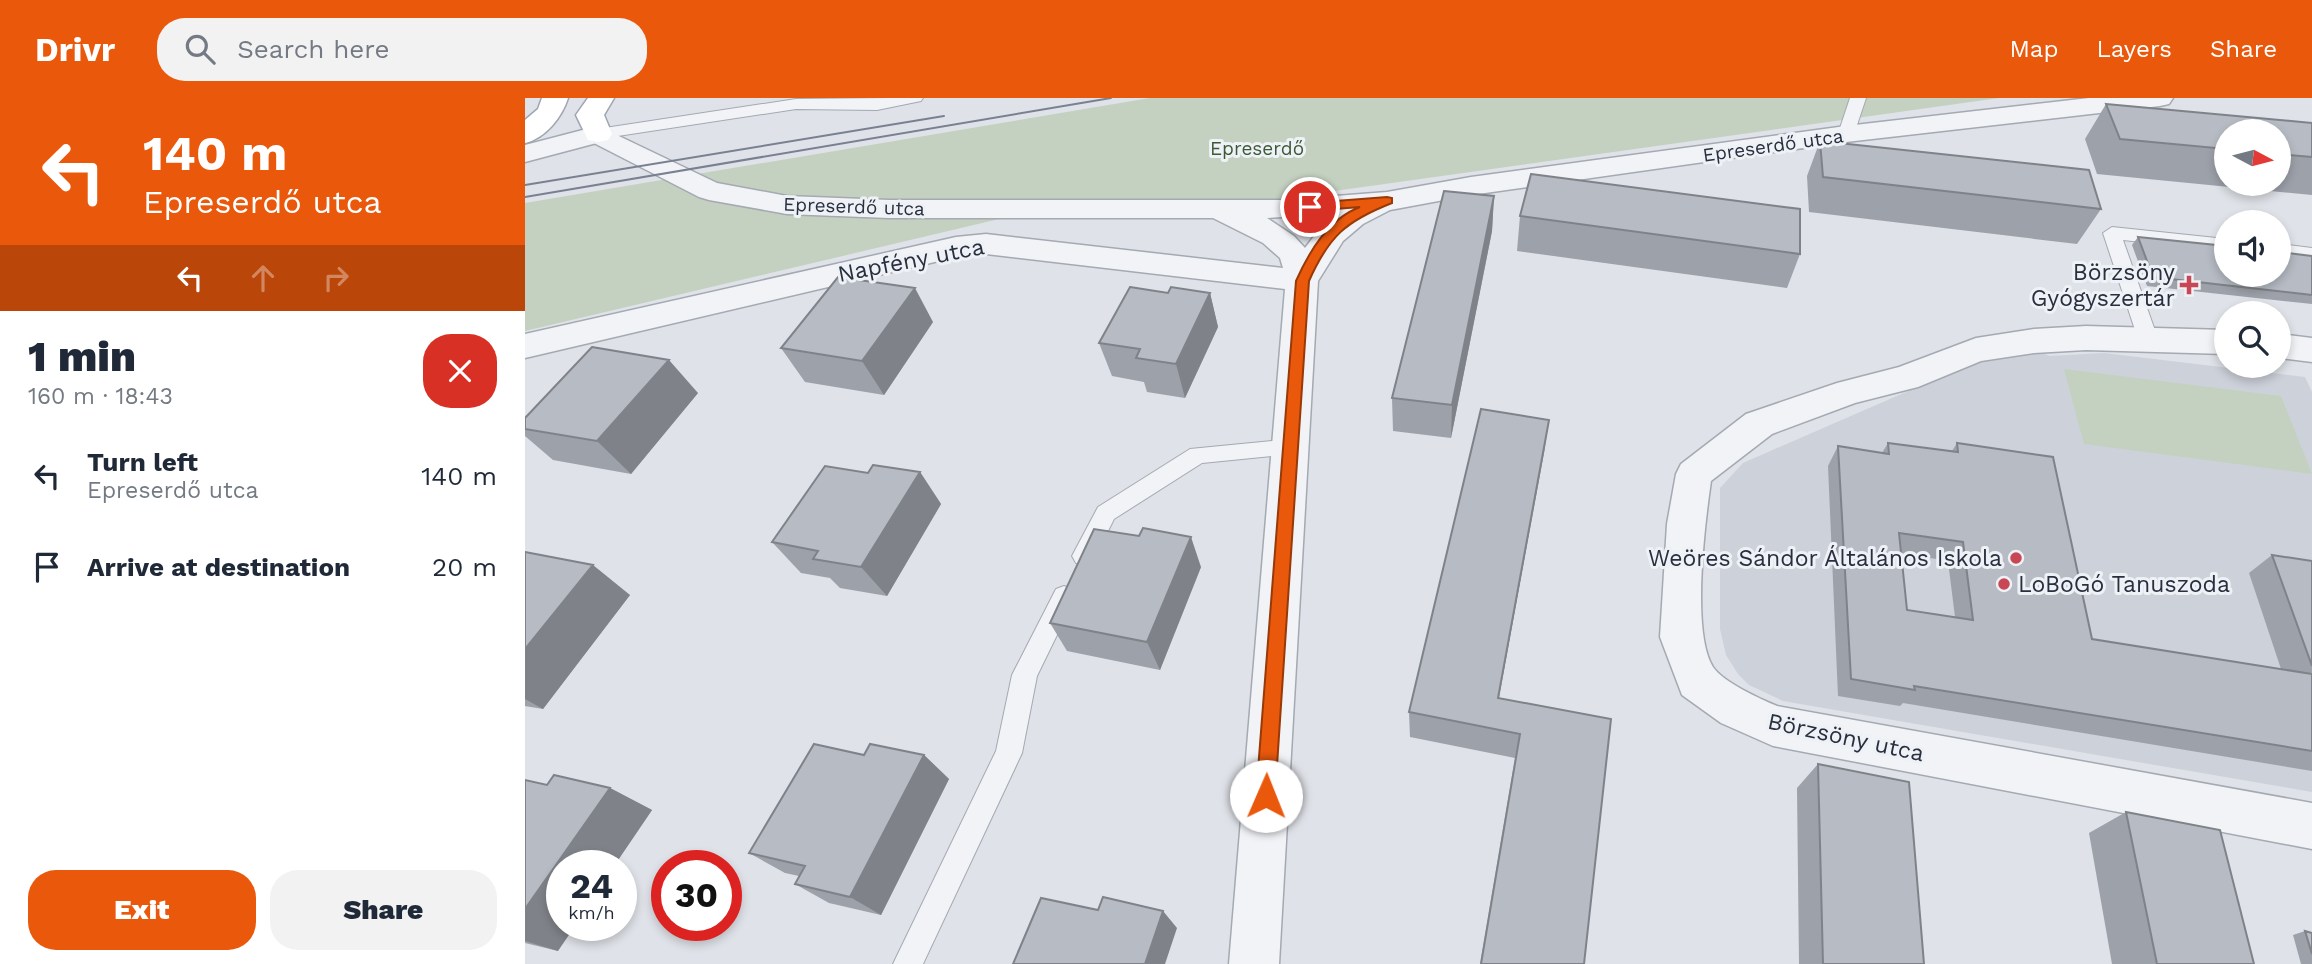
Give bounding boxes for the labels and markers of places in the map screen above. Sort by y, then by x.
pin [1280,177,1340,237]
place label: Börzsöny Gyógyszertár [2031,259,2175,312]
marker: Börzsöny Gyógyszertár [2181,277,2197,293]
place label: Weöres Sándor Általános Iskola [1648,545,2002,572]
marker: Weöres Sándor Általános Iskola [2008,550,2024,566]
place label: LoBoGó Tanuszoda [2018,571,2230,598]
marker: LoBoGó Tanuszoda [1996,576,2012,592]

